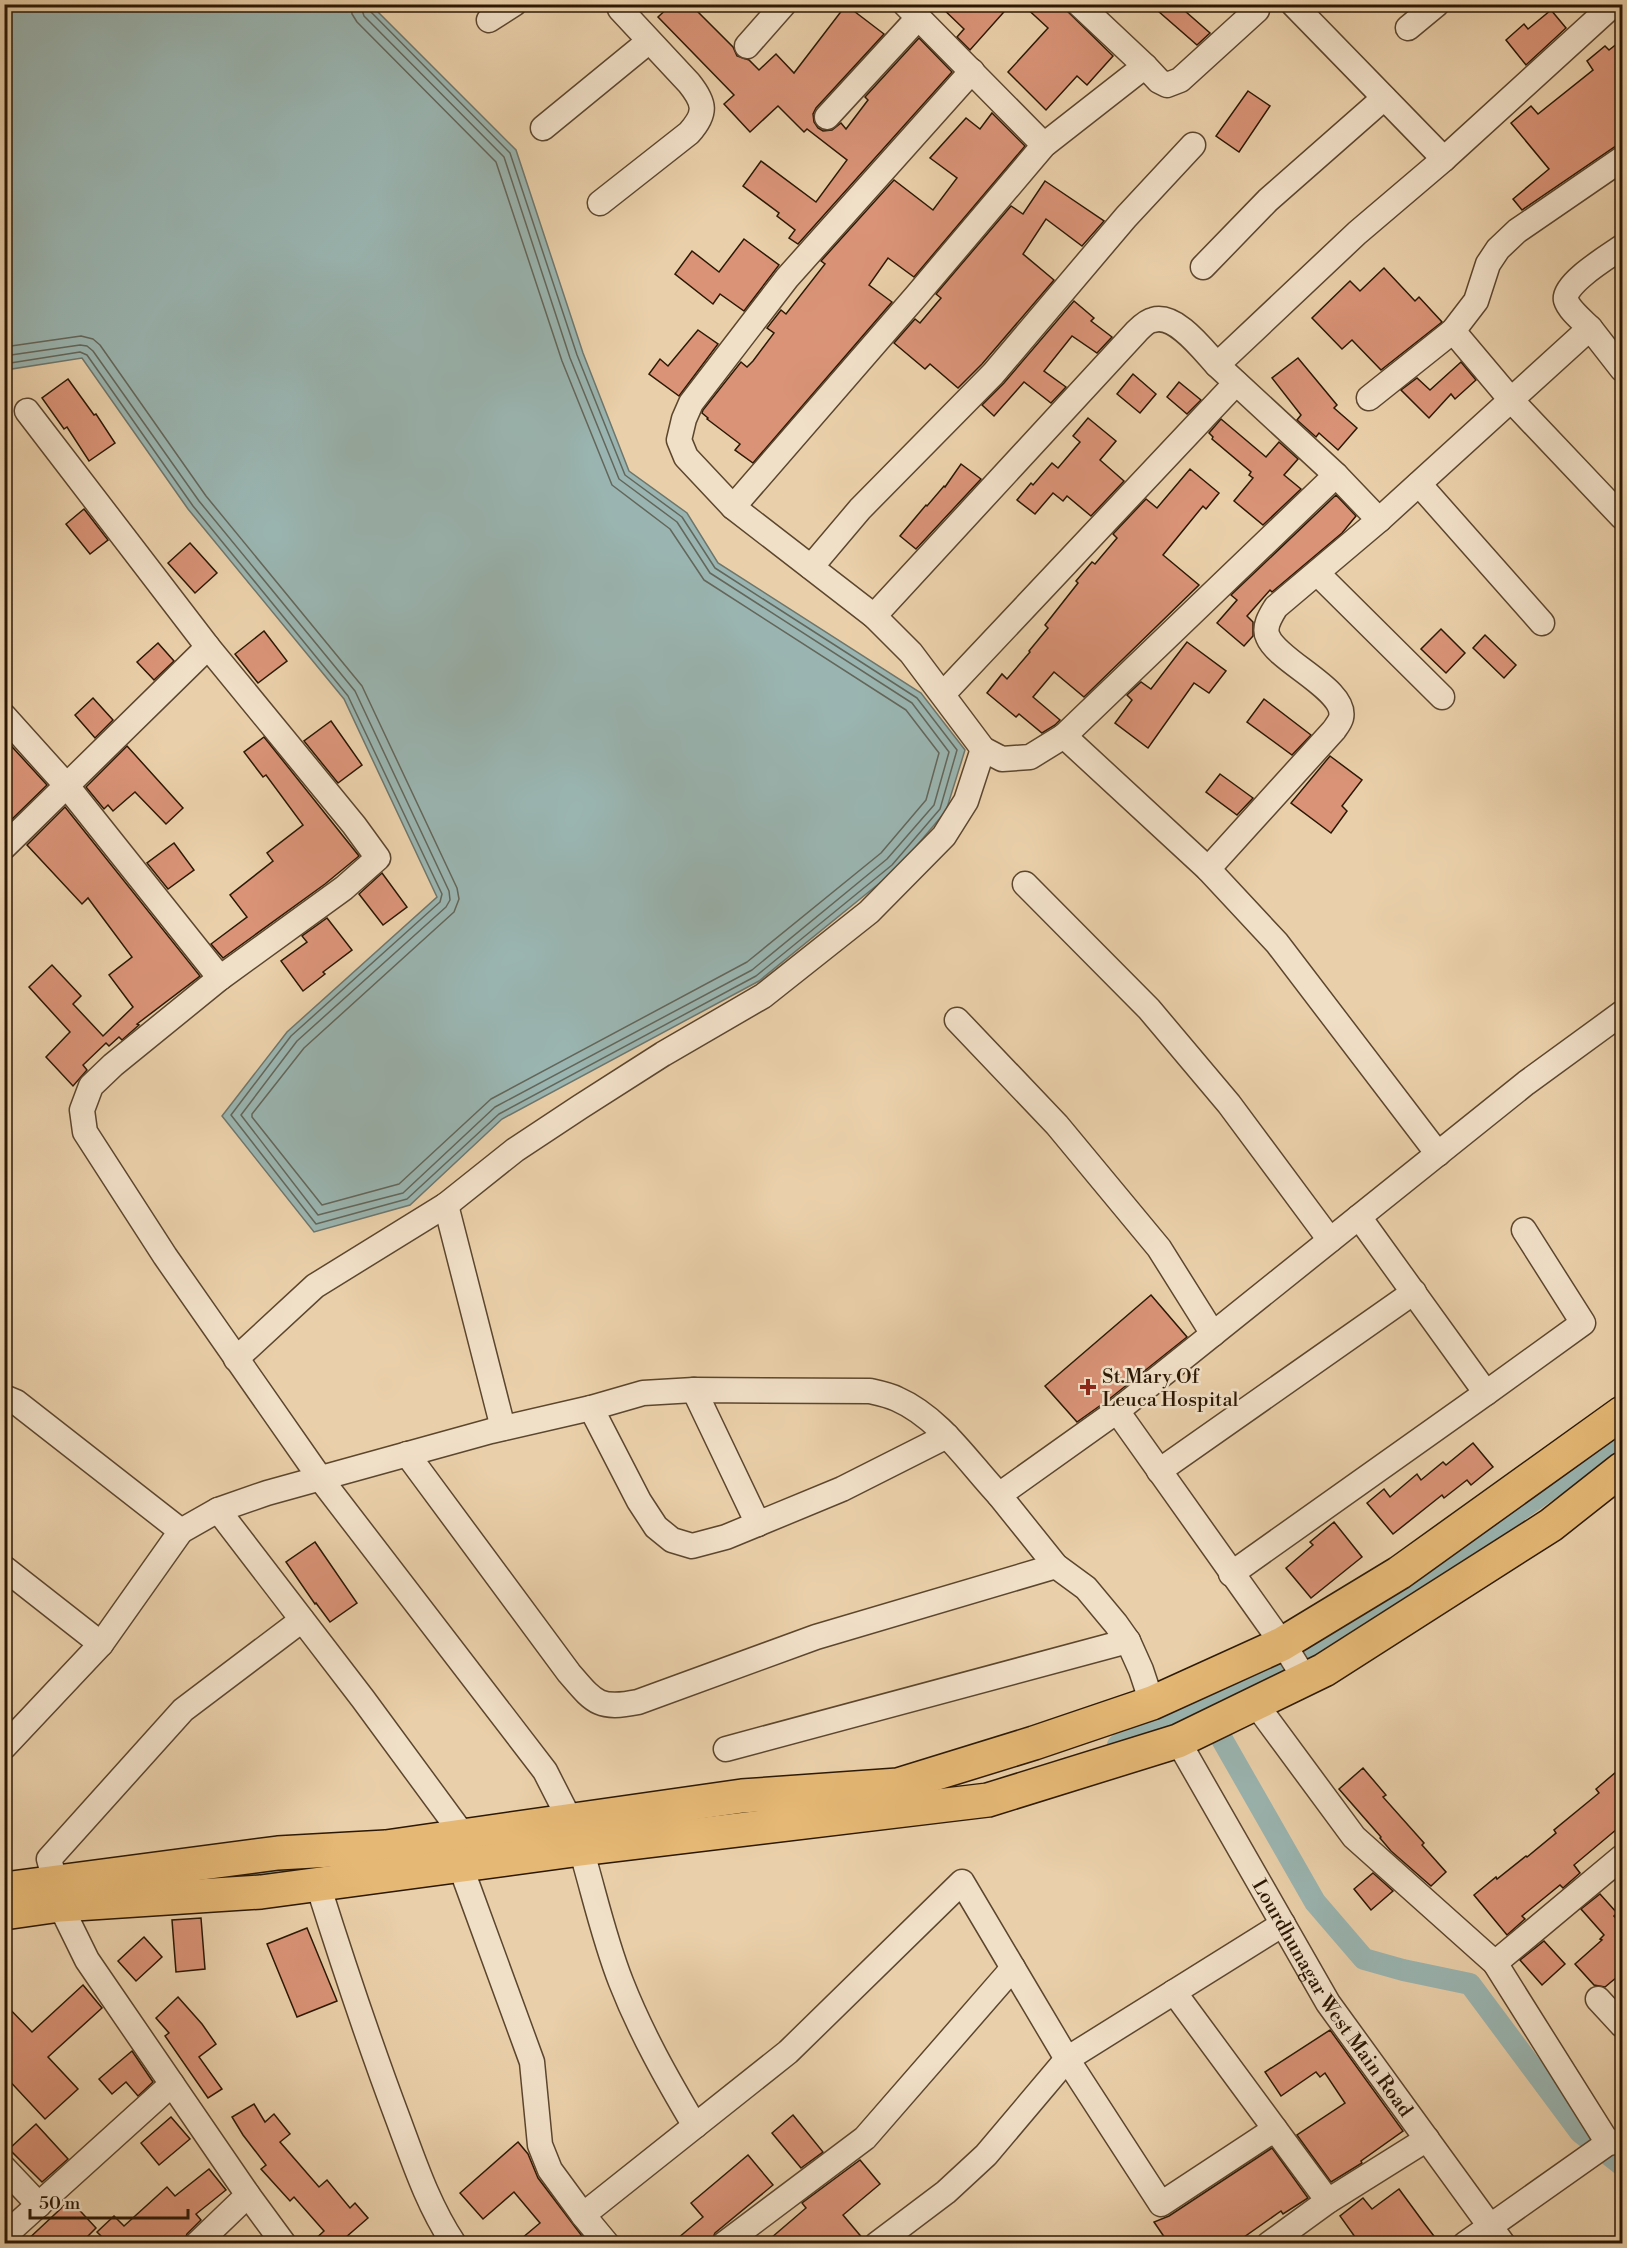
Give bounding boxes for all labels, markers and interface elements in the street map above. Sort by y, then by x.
place label: St.Mary Of Leuca Hospital [1102,1365,1239,1413]
marker: St.Mary Of Leuca Hospital [1079,1378,1097,1396]
street label: Lourdhunagar West Main Road [1246,1875,1418,2123]
scale bar [30,2182,188,2220]
text: 50 m [39,2192,81,2215]

